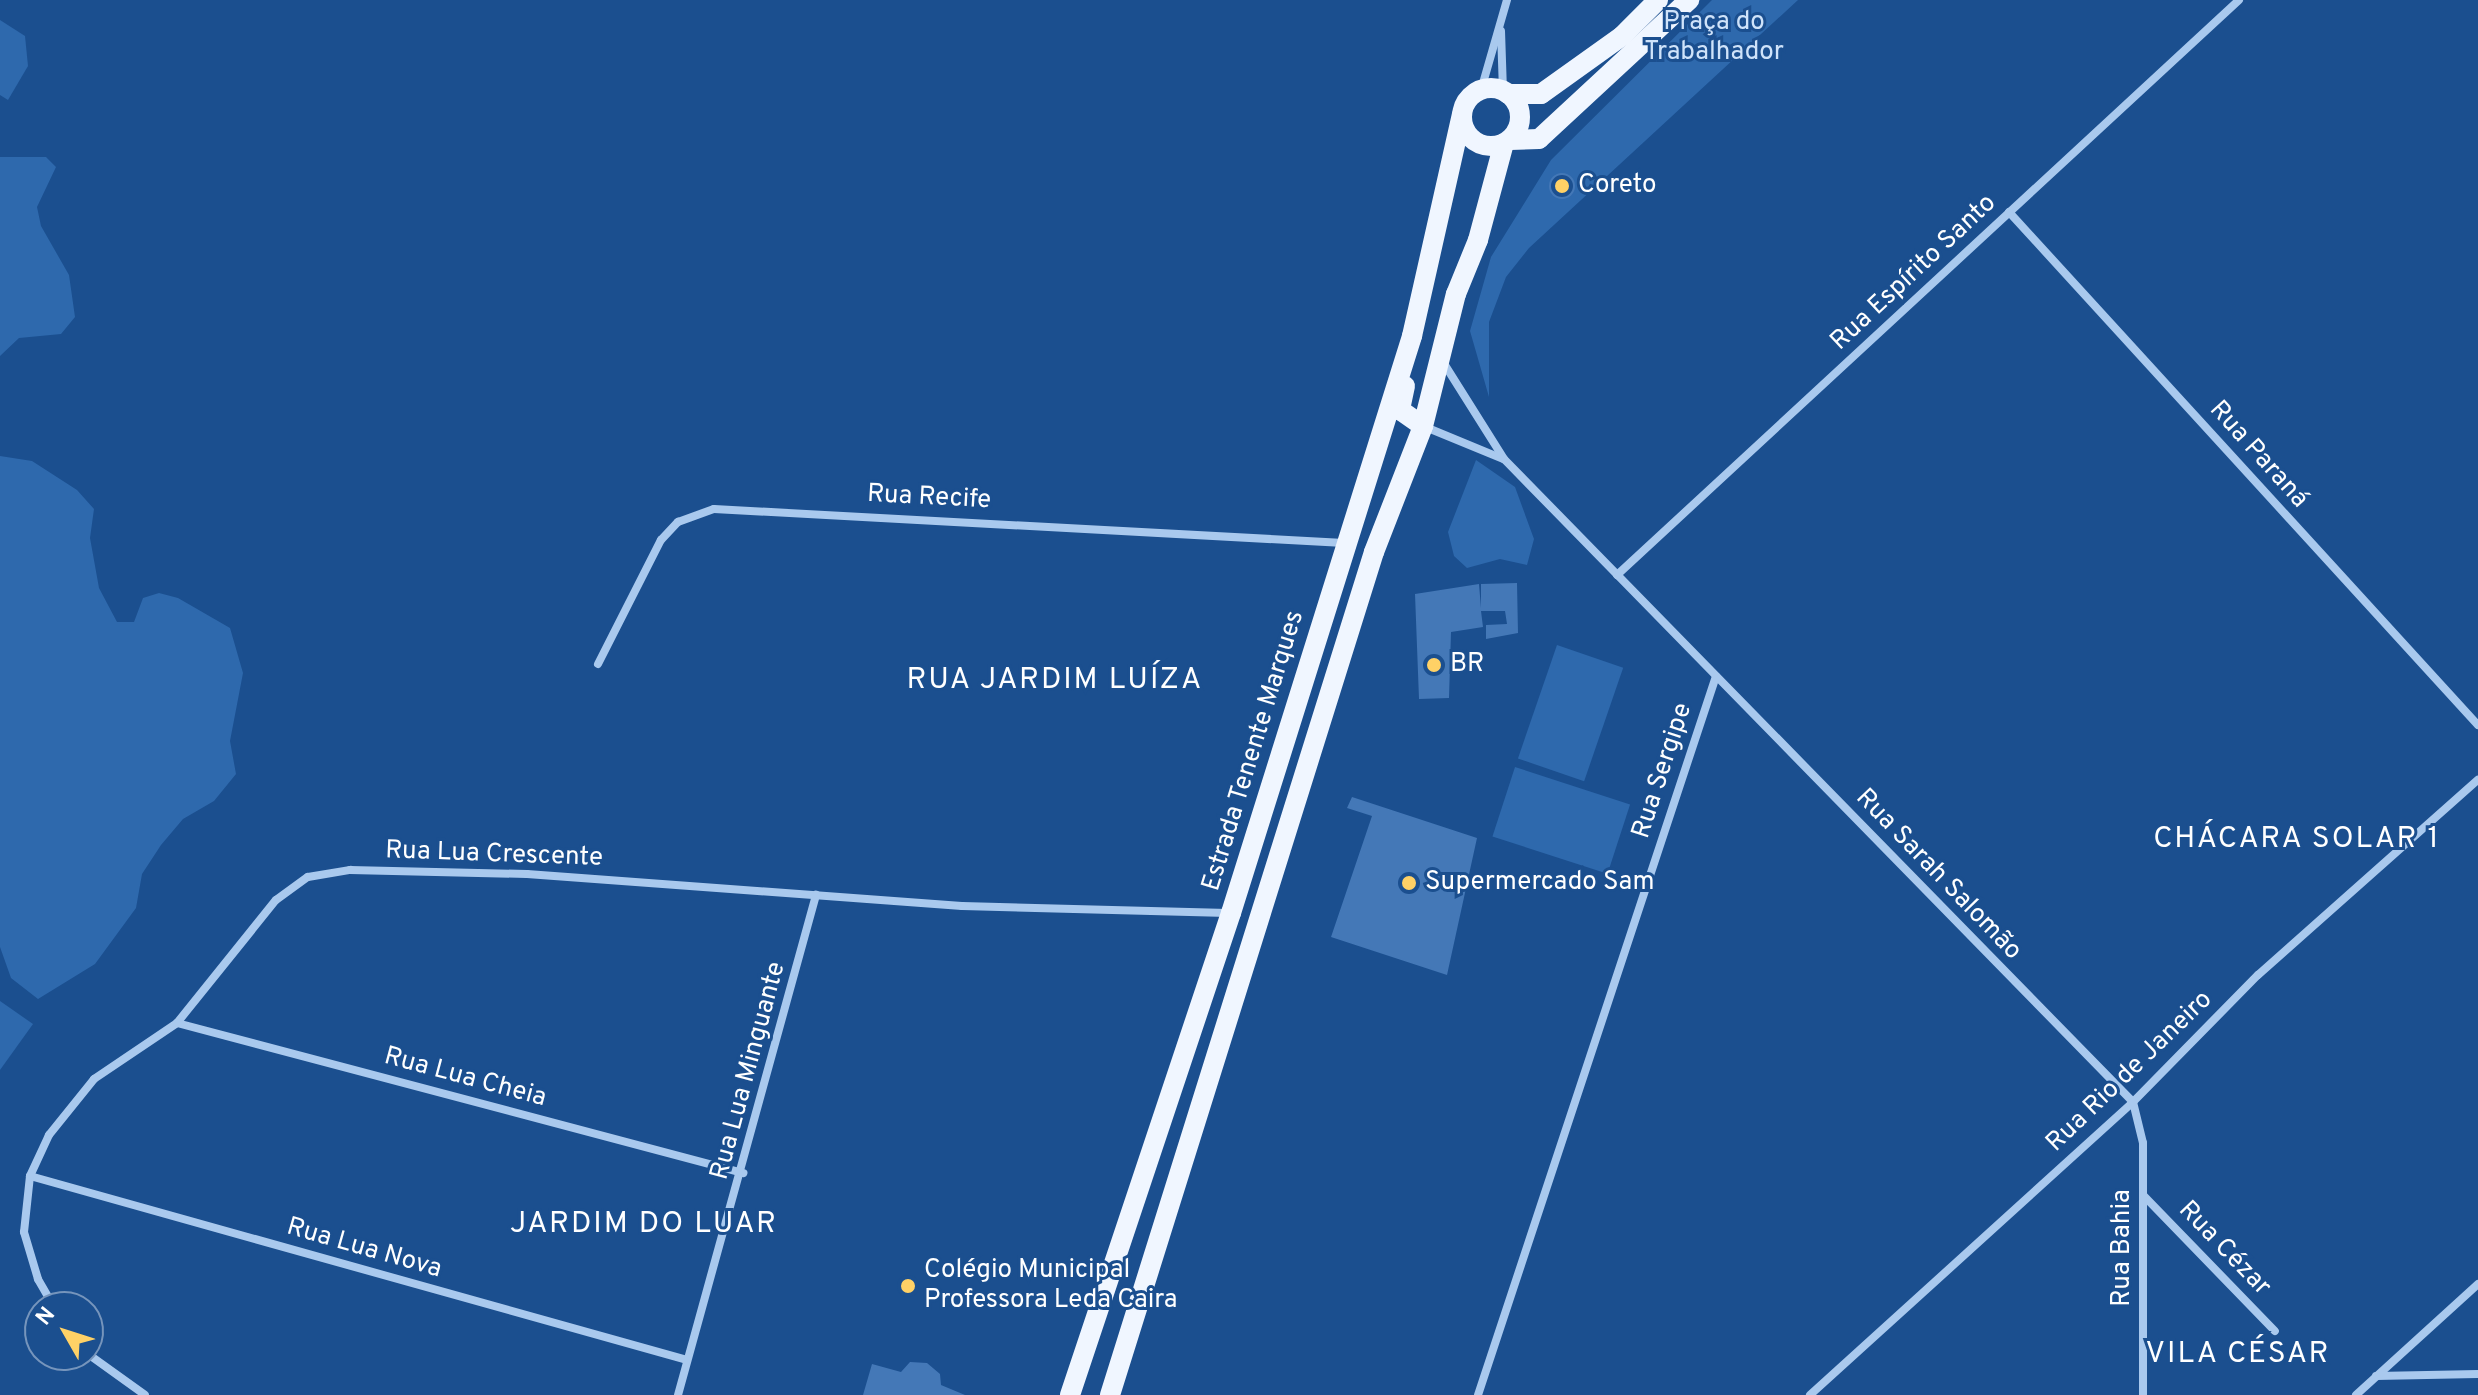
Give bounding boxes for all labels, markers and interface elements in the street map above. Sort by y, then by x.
park label: Praça do Trabalhador [1644,7,1784,68]
place label: Coreto [1578,170,1657,202]
marker: Coreto [1553,177,1571,195]
street label: Rua Espírito Santo [1825,188,2003,358]
street label: Rua Paraná [2202,395,2314,515]
street label: Rua Recife [866,479,992,517]
street label: Estrada Tenente Marques [1196,606,1312,896]
place label: BR [1450,649,1484,681]
marker: BR [1425,656,1443,674]
district label: RUA JARDIM LUÍZA [906,663,1204,699]
street label: Rua Sergipe [1626,699,1700,843]
street label: Rua Sarah Salomão [1848,783,2028,967]
district label: CHÁCARA SOLAR 1 [2153,822,2441,858]
street label: Rua Lua Crescente [385,836,603,874]
place label: Supermercado Sam [1425,867,1655,899]
marker: Supermercado Sam [1400,874,1418,892]
street label: Rua Lua Minguante [705,959,793,1183]
street label: Rua Rio de Janeiro [2041,985,2219,1159]
street label: Rua Lua Cheia [380,1041,550,1115]
street label: Rua Bahia [2107,1189,2139,1307]
street label: Rua Cézar [2171,1195,2277,1303]
district label: JARDIM DO LUAR [510,1207,778,1243]
street label: Rua Lua Nova [283,1212,445,1286]
place label: Colégio Municipal Professora Leda Caira [924,1255,1177,1316]
marker: Colégio Municipal Professora Leda Caira [899,1277,917,1295]
north arrow [24,1291,104,1371]
text: N [31,1302,62,1331]
district label: VILA CÉSAR [2145,1337,2331,1373]

